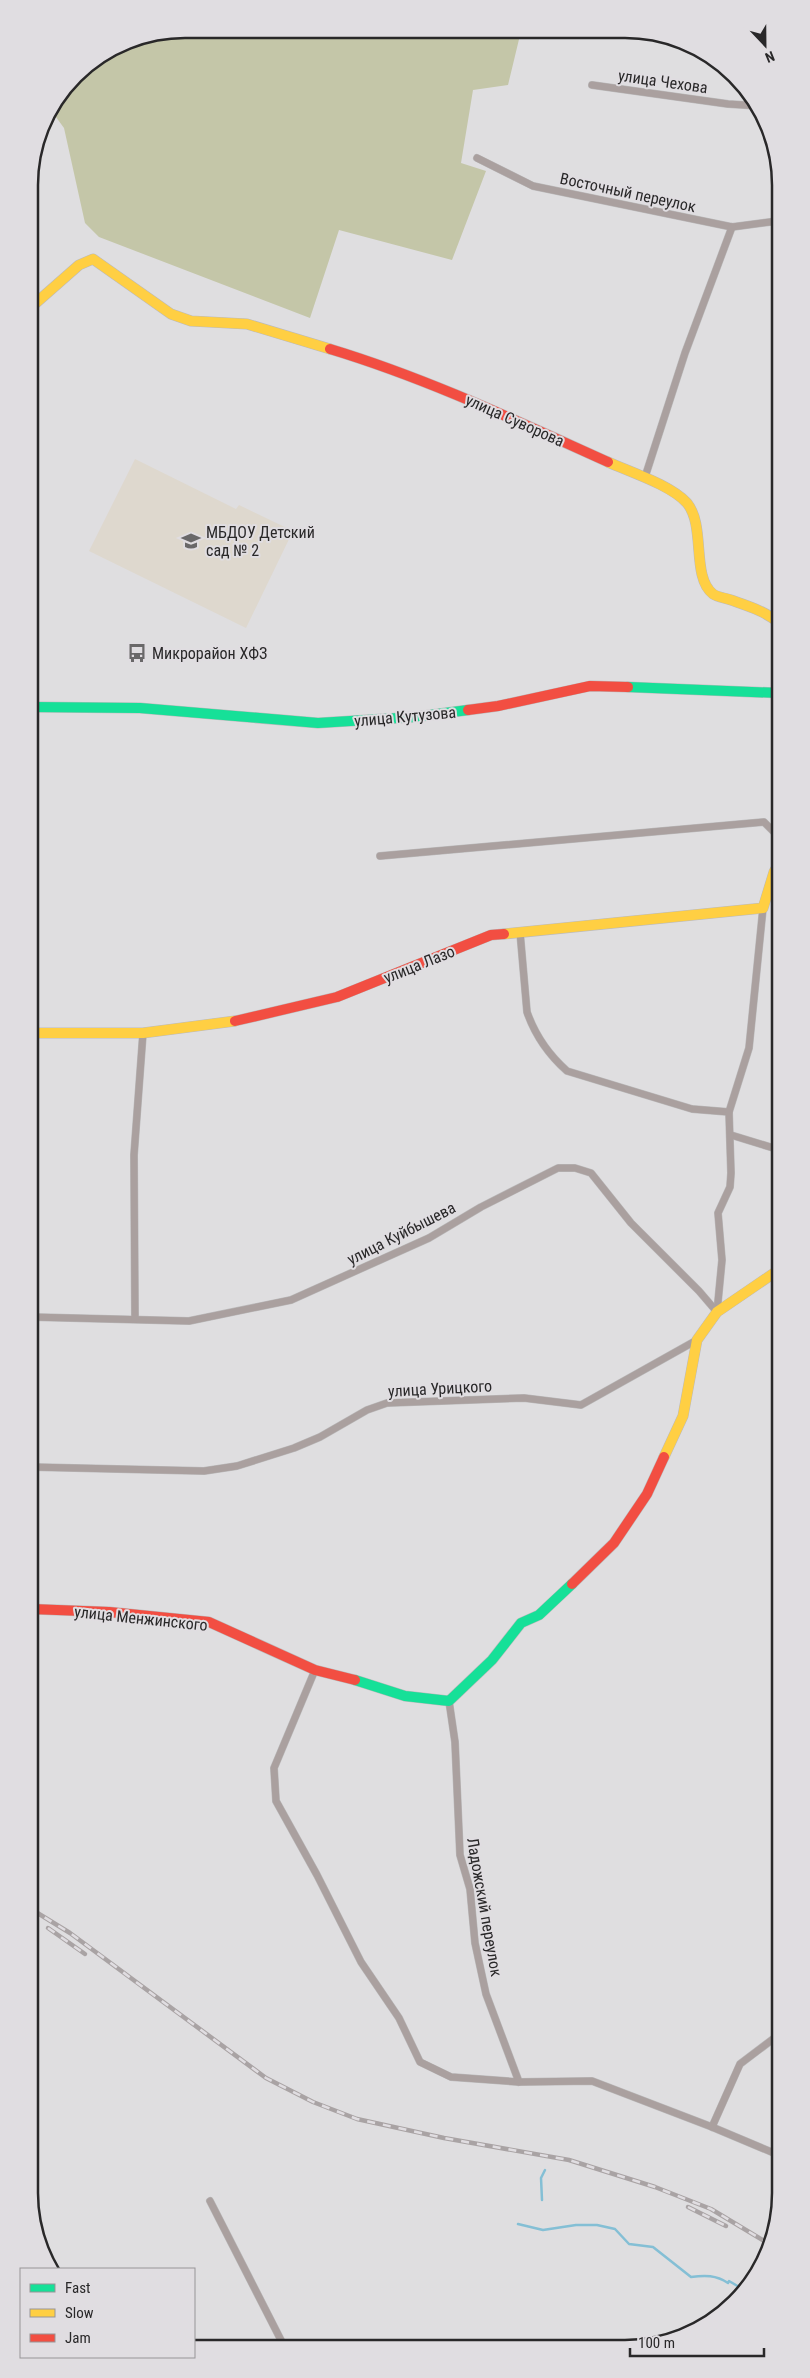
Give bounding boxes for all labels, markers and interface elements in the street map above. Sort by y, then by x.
north arrow [740,20,790,70]
text: N [763,48,777,66]
street label: улица Чехова [617,66,709,97]
street label: Восточный переулок [558,169,698,216]
street label: улица Суворова [463,390,567,451]
place label: МБДОУ Детский сад № 2 [206,523,315,560]
school or university icon: МБДОУ Детский сад № 2 [180,530,202,552]
bus stop icon: Микрорайон ХФЗ [126,642,148,664]
place label: Микрорайон ХФЗ [152,644,267,663]
street label: улица Кутузова [353,703,457,730]
street label: улица Лазо [381,942,458,987]
street label: улица Куйбышева [344,1198,459,1269]
street label: улица Урицкого [388,1376,493,1401]
street label: улица Менжинского [73,1602,208,1635]
street label: Ладожский переулок [463,1836,506,1978]
legend [20,2268,195,2358]
text: Fast [65,2279,90,2297]
text: Slow [65,2304,94,2322]
scale bar [630,2326,764,2358]
text: Jam [65,2329,91,2347]
text: 100 m [638,2334,675,2352]

